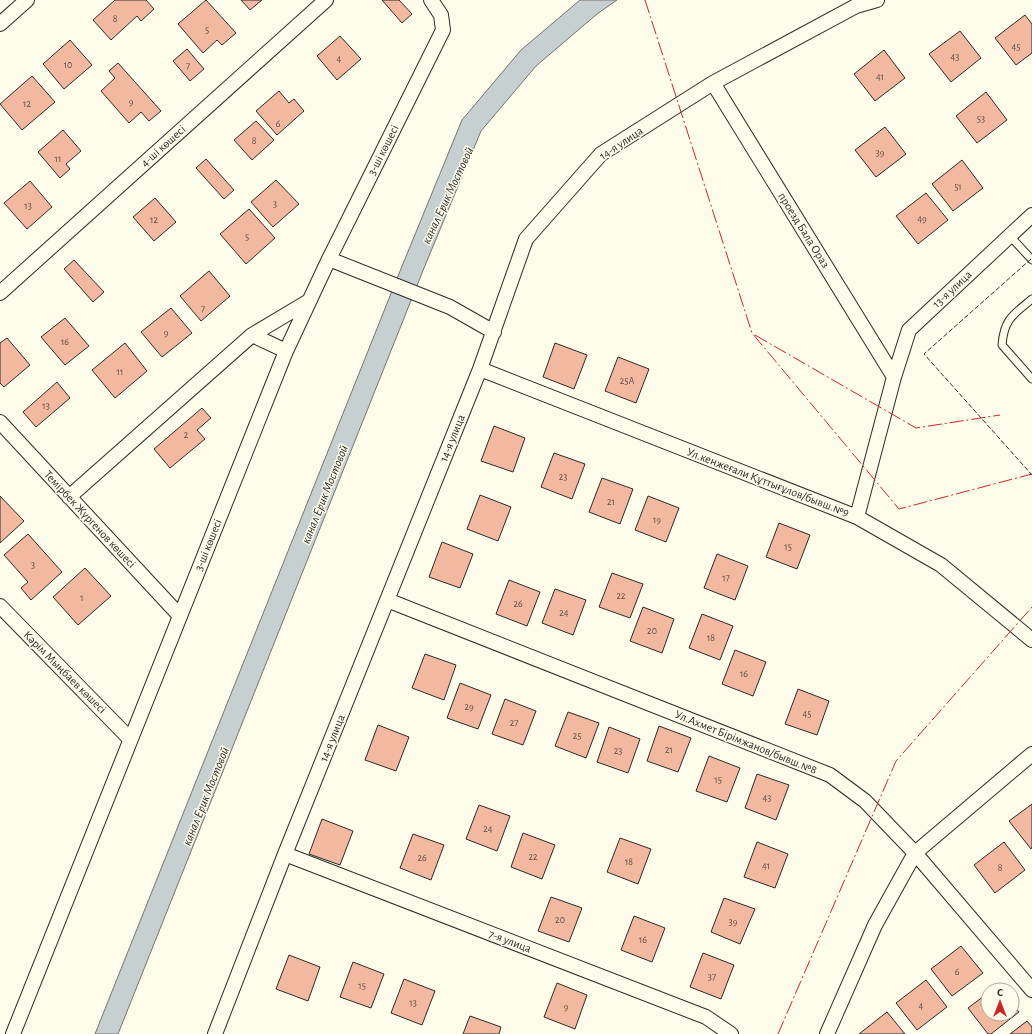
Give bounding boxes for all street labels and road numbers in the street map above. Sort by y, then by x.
street label: 4-ші көшесі [138,123,188,169]
street label: 3-ші көшесі [365,123,401,177]
street label: 14-я улица [597,124,646,163]
street label: проезд Бала Ораз [776,190,832,270]
street label: 13-я улица [930,268,975,311]
street label: 14-я улица [437,412,468,464]
street label: Ул.кенжеғали Құттығұлов/бывш.№9 [685,445,851,519]
street label: Темірбек Жүргенов көшесі [42,468,138,570]
street label: 3-ші көшесі [192,517,224,573]
street label: Кәрім Мыңбаев көшесі [21,628,109,716]
street label: Ул.Ахмет Бірімжанов/бывш.№8 [673,708,819,776]
street label: 14-я улица [317,712,348,764]
street label: 7-я улица [487,927,534,956]

